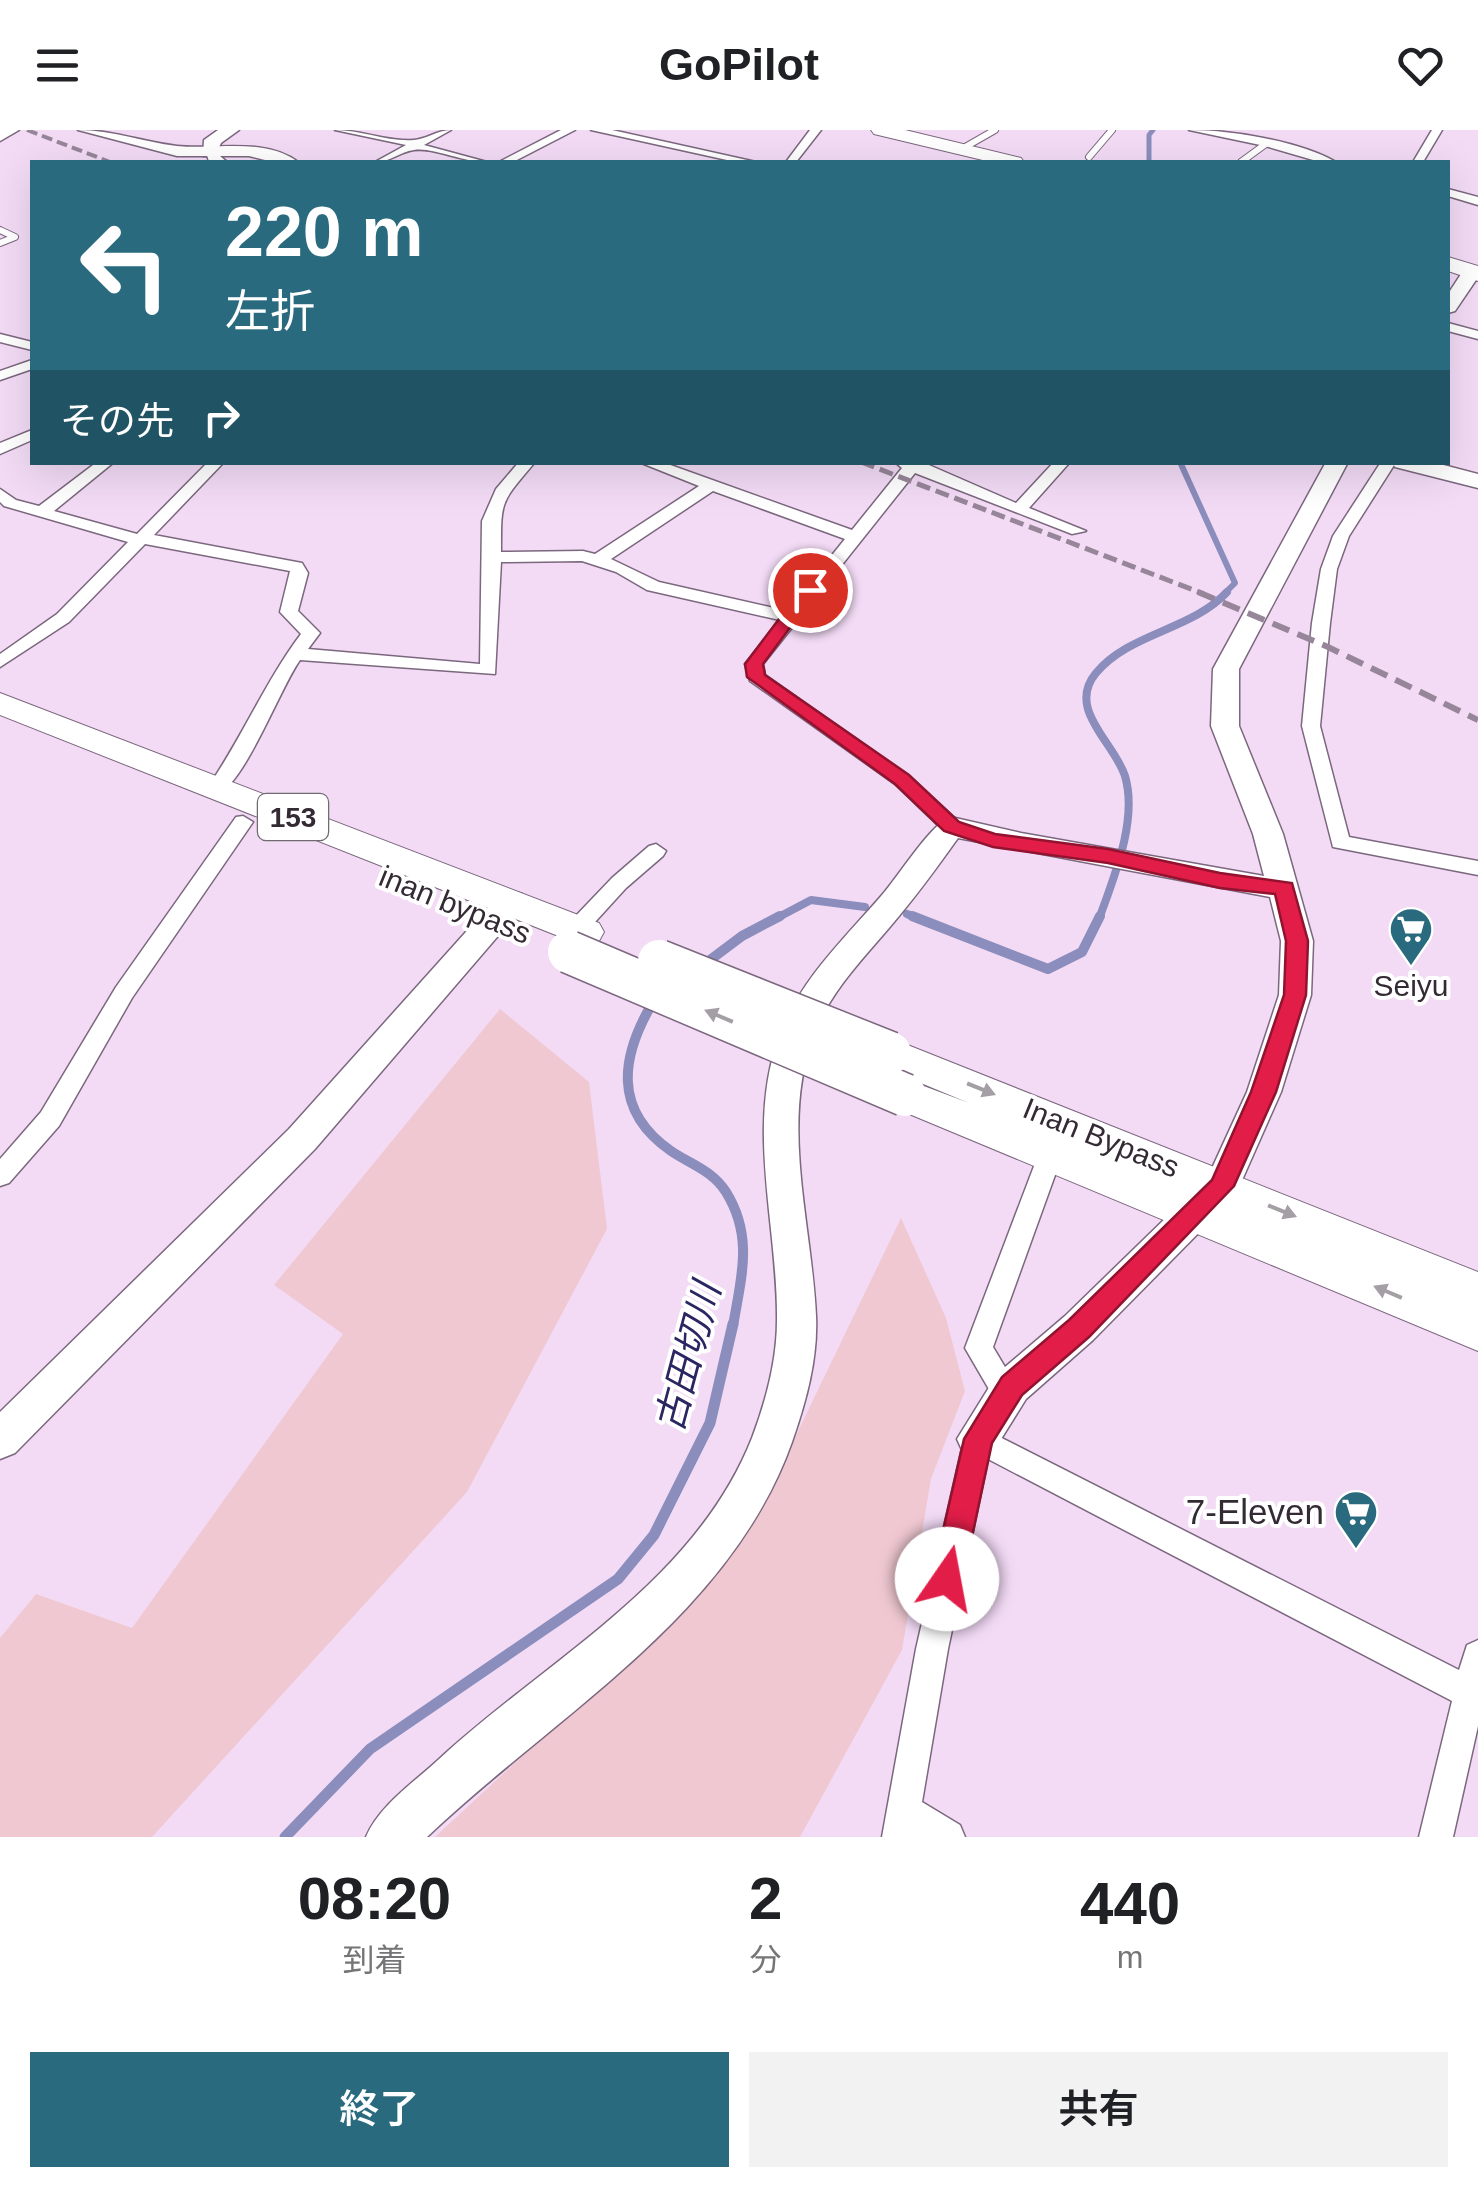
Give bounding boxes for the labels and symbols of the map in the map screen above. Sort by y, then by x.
pin [768,548,853,633]
road number: 153 [258,794,328,840]
street label: inan bypass [375,859,536,950]
supermarket icon: Seiyu [1388,906,1434,967]
place label: Seiyu [1373,969,1449,1002]
one-way arrow [704,1008,734,1024]
one-way arrow [966,1082,996,1098]
street label: Inan Bypass [1018,1091,1184,1184]
one-way arrow [1267,1204,1297,1220]
water label: 古田切川 [648,1274,729,1436]
one-way arrow [1373,1284,1403,1300]
supermarket icon: 7-Eleven [1333,1489,1379,1550]
place label: 7-Eleven [1186,1492,1324,1531]
position arrow [895,1527,999,1631]

